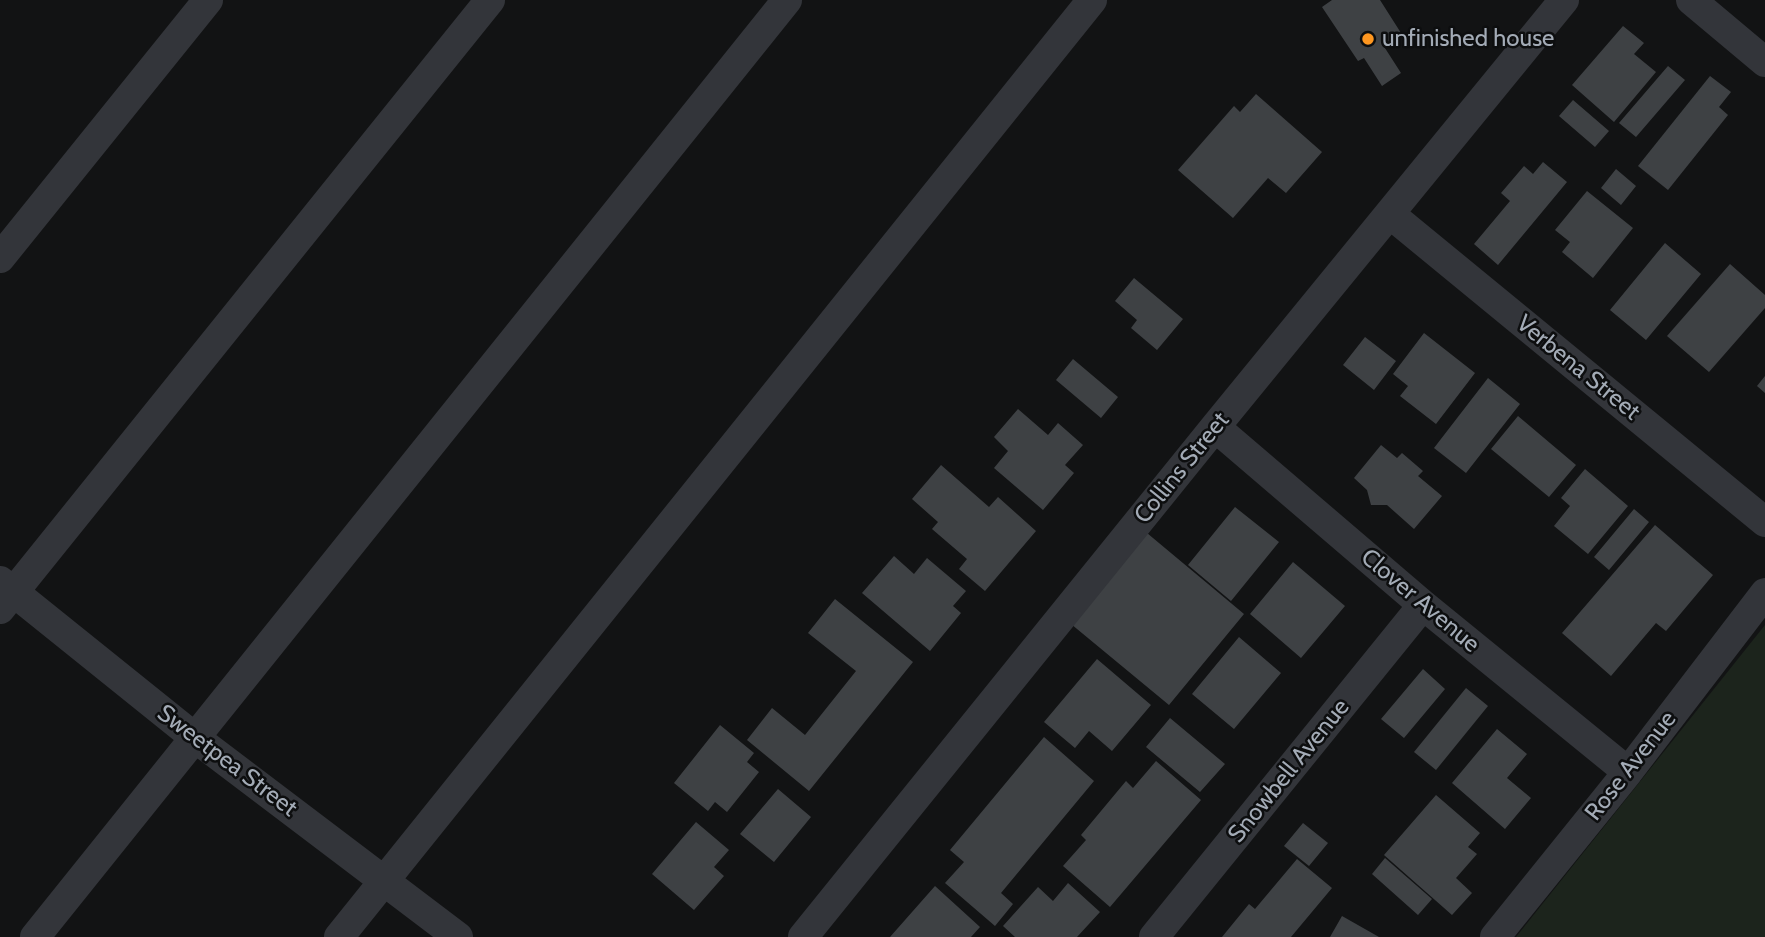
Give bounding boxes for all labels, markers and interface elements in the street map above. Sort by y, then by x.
place label: unfinished house [1382,25,1554,53]
marker: unfinished house [1360,31,1376,47]
street label: Verbena Street [1510,309,1646,427]
street label: Collins Street [1128,407,1236,529]
street label: Clover Avenue [1355,543,1485,659]
street label: Snowbell Avenue [1222,693,1356,849]
street label: Sweetpea Street [151,699,303,823]
street label: Rose Avenue [1579,706,1683,826]

